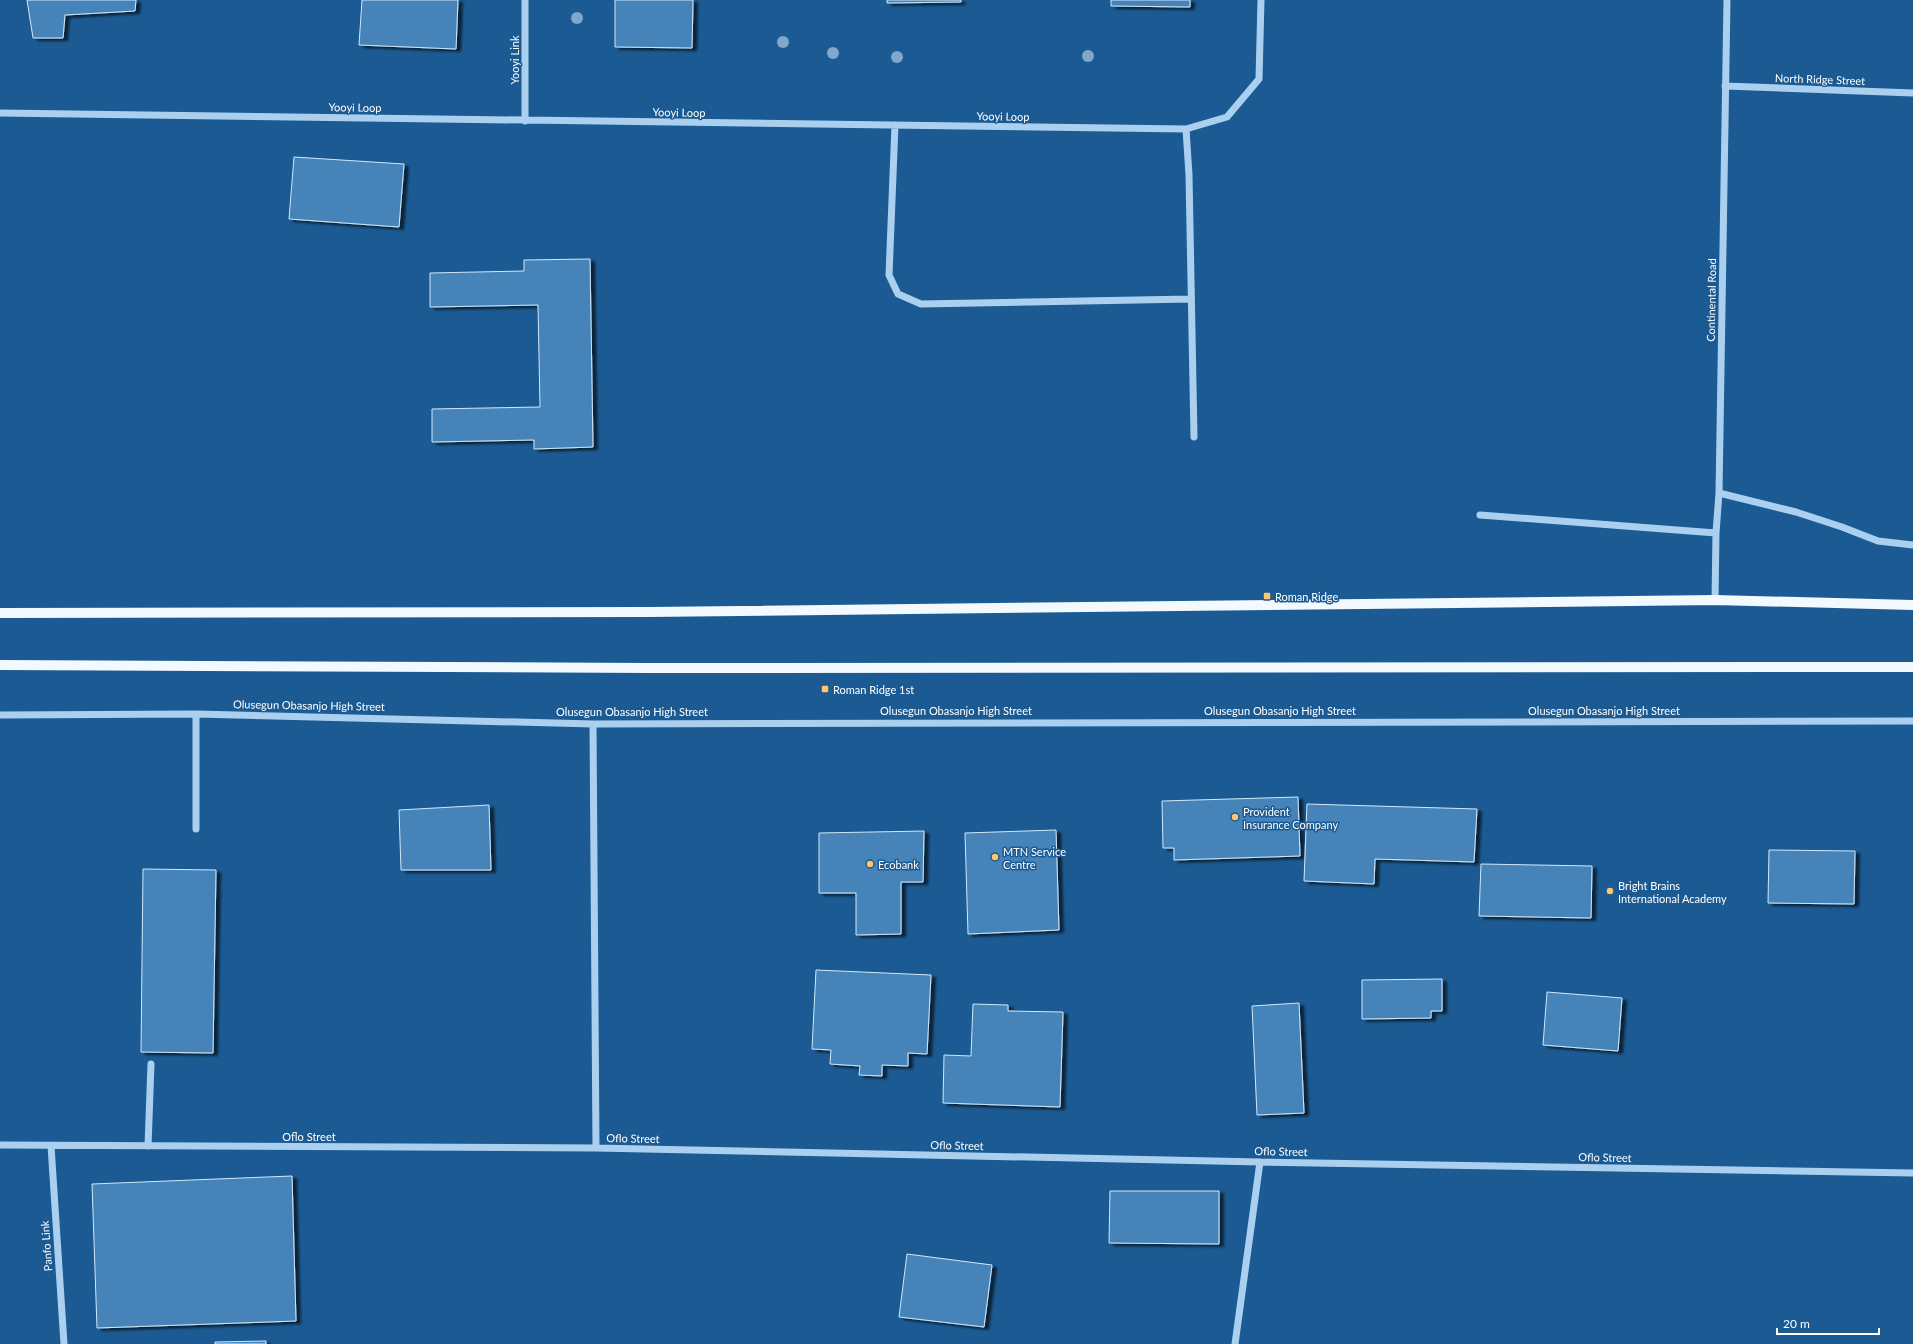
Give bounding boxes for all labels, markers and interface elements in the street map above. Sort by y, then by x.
street label: Yooyi Link [508,35,521,85]
street label: North Ridge Street [1775,71,1865,87]
street label: Yooyi Loop [328,100,382,114]
street label: Yooyi Loop [652,105,706,119]
street label: Yooyi Loop [976,109,1030,123]
street label: Continental Road [1704,258,1718,342]
place label: Roman Ridge [1275,590,1338,603]
marker: Roman Ridge [1262,591,1272,601]
place label: Roman Ridge 1st [833,683,914,696]
marker: Roman Ridge 1st [820,684,830,694]
street label: Olusegun Obasanjo High Street [233,697,385,713]
street label: Olusegun Obasanjo High Street [880,704,1032,717]
street label: Olusegun Obasanjo High Street [1204,704,1356,717]
street label: Olusegun Obasanjo High Street [1528,704,1680,717]
street label: Olusegun Obasanjo High Street [556,705,708,718]
place label: Provident Insurance Company [1243,805,1338,831]
marker: Provident Insurance Company [1230,812,1240,822]
place label: MTN Service Centre [1003,845,1066,871]
marker: MTN Service Centre [990,852,1000,862]
place label: Ecobank [878,858,919,871]
marker: Ecobank [865,859,875,869]
place label: Bright Brains International Academy [1618,879,1727,905]
marker: Bright Brains International Academy [1605,886,1615,896]
street label: Oflo Street [282,1130,336,1143]
street label: Oflo Street [606,1131,660,1145]
street label: Oflo Street [930,1138,984,1152]
street label: Oflo Street [1254,1144,1308,1158]
street label: Oflo Street [1578,1150,1632,1164]
street label: Panfo Link [38,1220,54,1272]
scale bar [1777,1310,1879,1336]
text: 20 m [1783,1316,1810,1331]

